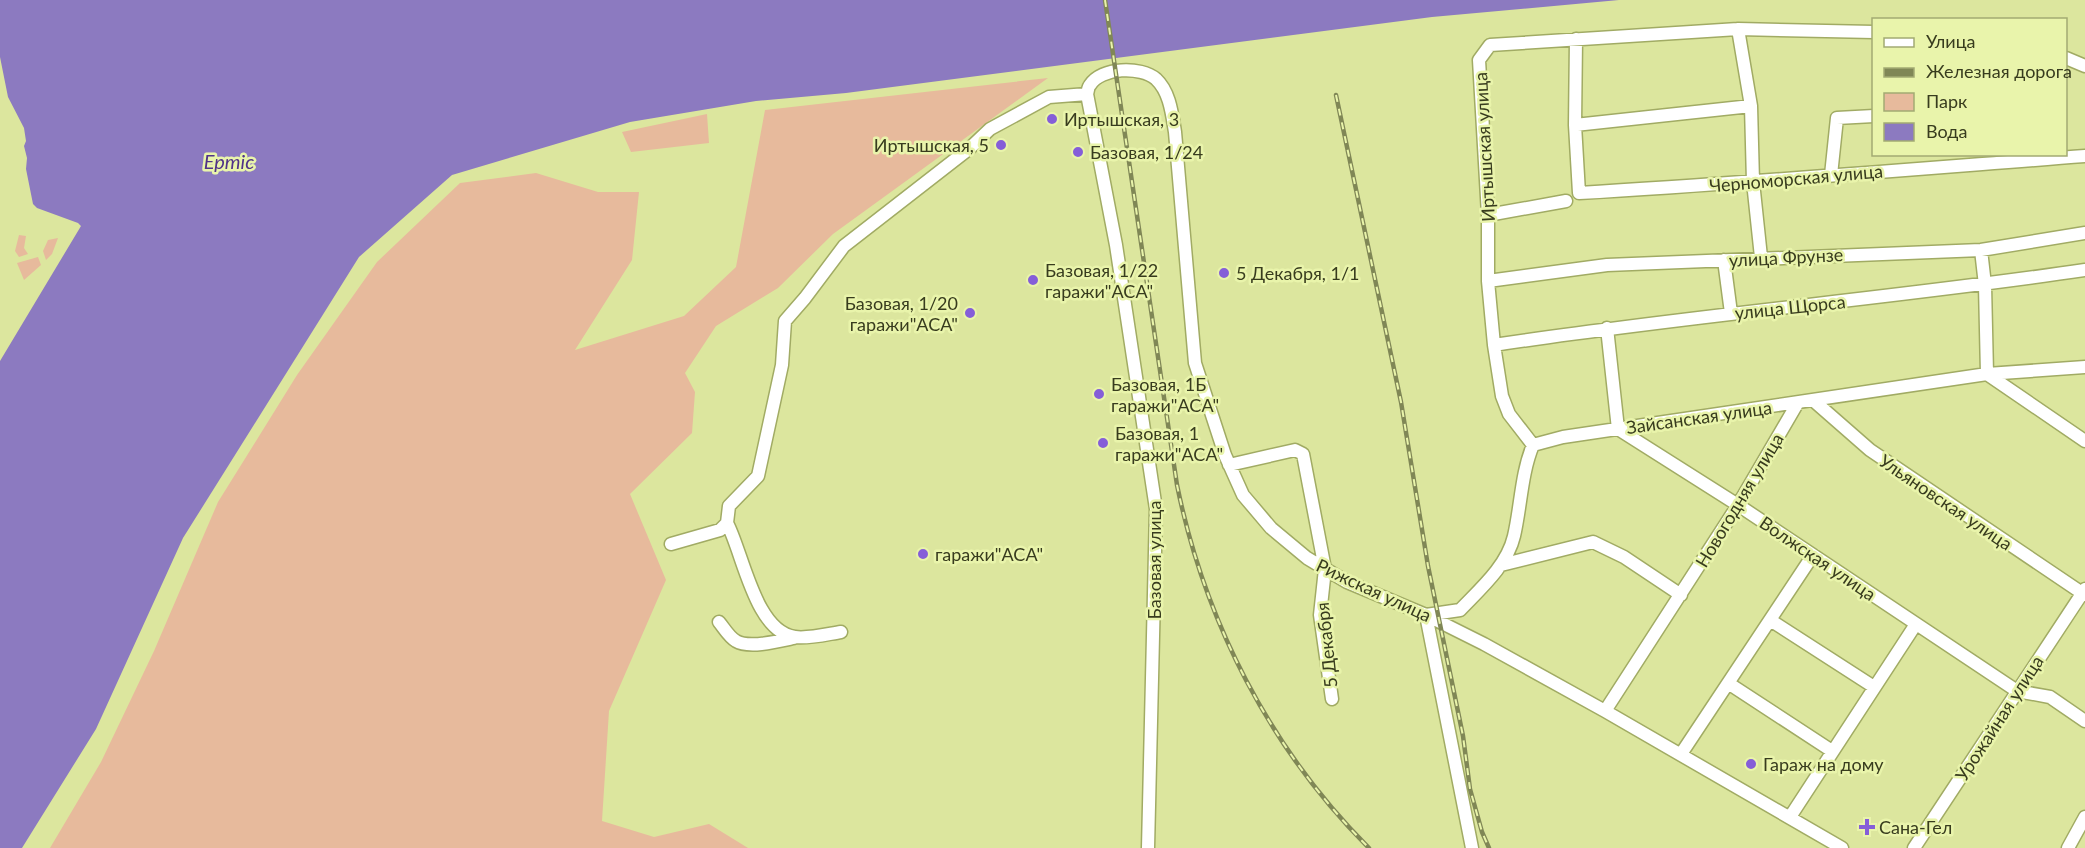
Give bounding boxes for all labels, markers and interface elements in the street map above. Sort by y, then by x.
legend [1872,18,2067,156]
text: Улица [1926,30,1976,52]
text: Железная дорога [1926,60,2072,82]
street label: Иртышская улица [1469,72,1499,222]
text: Парк [1926,90,1968,112]
place label: Иртышская, 3 [1064,108,1179,130]
marker: Иртышская, 3 [1045,112,1059,126]
text: Вода [1926,120,1967,142]
place label: Иртышская, 5 [874,134,989,156]
marker: Иртышская, 5 [994,138,1008,152]
place label: Базовая, 1/24 [1090,141,1203,163]
marker: Базовая, 1/24 [1071,145,1085,159]
water label: Ертіс [204,149,254,173]
street label: Черноморская улица [1708,159,1884,197]
street label: улица Фрунзе [1728,243,1844,271]
place label: Базовая, 1/22 гаражи"ACА" [1045,259,1158,302]
place label: 5 Декабря, 1/1 [1236,262,1360,284]
marker: 5 Декабря, 1/1 [1217,266,1231,280]
marker: Базовая, 1/22 гаражи"ACА" [1026,273,1040,287]
street label: улица Щорса [1734,290,1846,324]
place label: Базовая, 1/20 гаражи"ACА" [845,292,958,335]
marker: Базовая, 1/20 гаражи"ACА" [963,306,977,320]
place label: Базовая, 1Б гаражи"ACА" [1111,373,1219,416]
marker: Базовая, 1Б гаражи"ACА" [1092,387,1106,401]
street label: Зайсанская улица [1625,396,1773,438]
place label: Базовая, 1 гаражи"ACА" [1115,422,1223,465]
street label: Новогодняя улица [1690,429,1788,571]
marker: Базовая, 1 гаражи"ACА" [1096,436,1110,450]
street label: Ульяновская улица [1875,449,2017,555]
street label: Базовая улица [1143,501,1165,619]
street label: Волжская улица [1756,511,1880,605]
place label: гаражи"ACА" [935,543,1043,565]
marker: гаражи"ACА" [916,547,930,561]
street label: Рижская улица [1313,554,1435,626]
street label: 5 Декабря [1311,601,1341,689]
street label: Урожайная улица [1950,651,2048,785]
place label: Гараж на дому [1763,753,1884,775]
marker: Гараж на дому [1744,757,1758,771]
place label: Сана-Гел [1879,816,1952,838]
marker: Сана-Гел [1860,820,1874,834]

